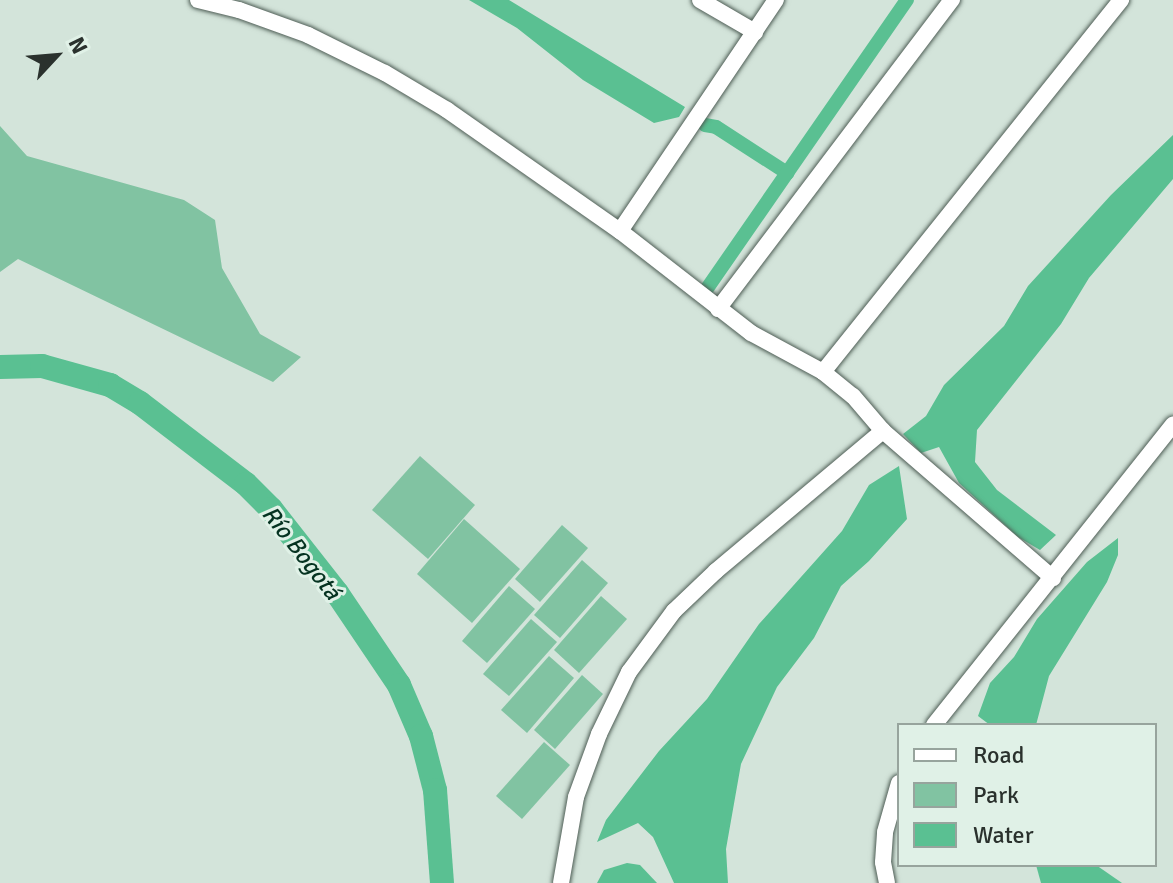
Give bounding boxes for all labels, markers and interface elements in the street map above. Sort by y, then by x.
north arrow [16,16,96,96]
text: N [63,32,94,58]
water label: Río Bogotá [255,500,347,606]
legend [897,723,1157,867]
text: Road [973,740,1024,770]
text: Park [973,780,1019,810]
text: Water [973,820,1033,850]

